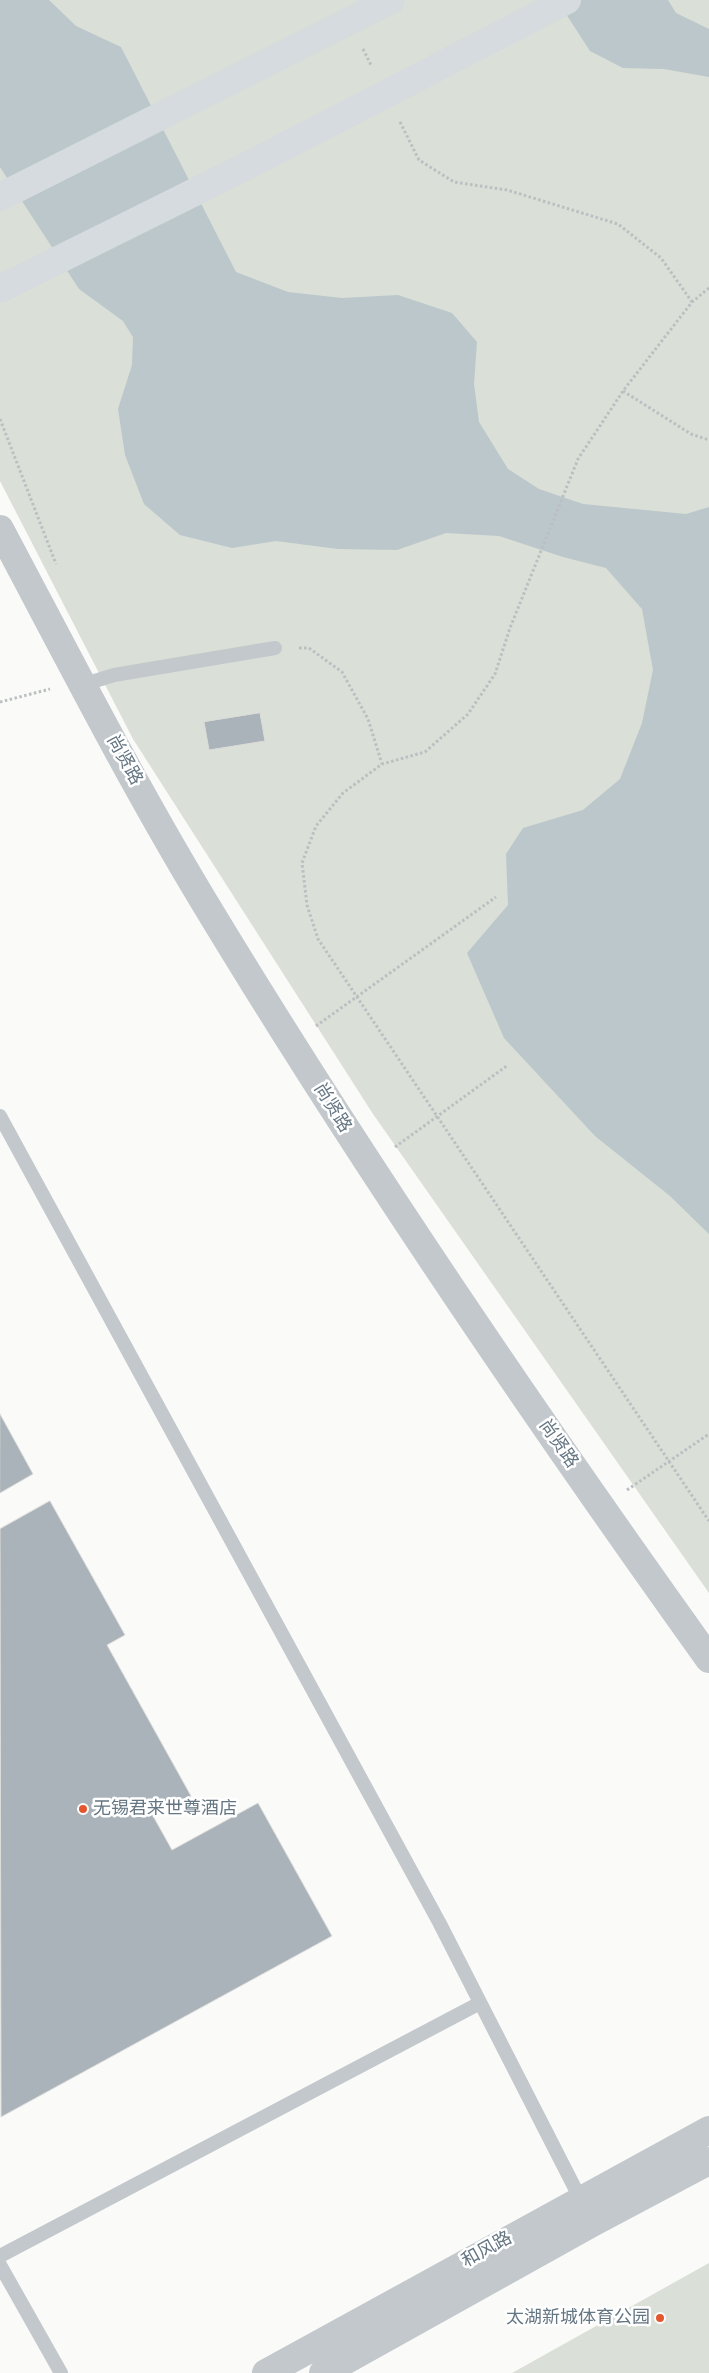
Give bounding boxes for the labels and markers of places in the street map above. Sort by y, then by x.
place label: 无锡君来世尊酒店 [93,1798,237,1820]
marker: 无锡君来世尊酒店 [77,1803,89,1815]
place label: 太湖新城体育公园 [506,2307,650,2329]
marker: 太湖新城体育公园 [654,2312,666,2324]

